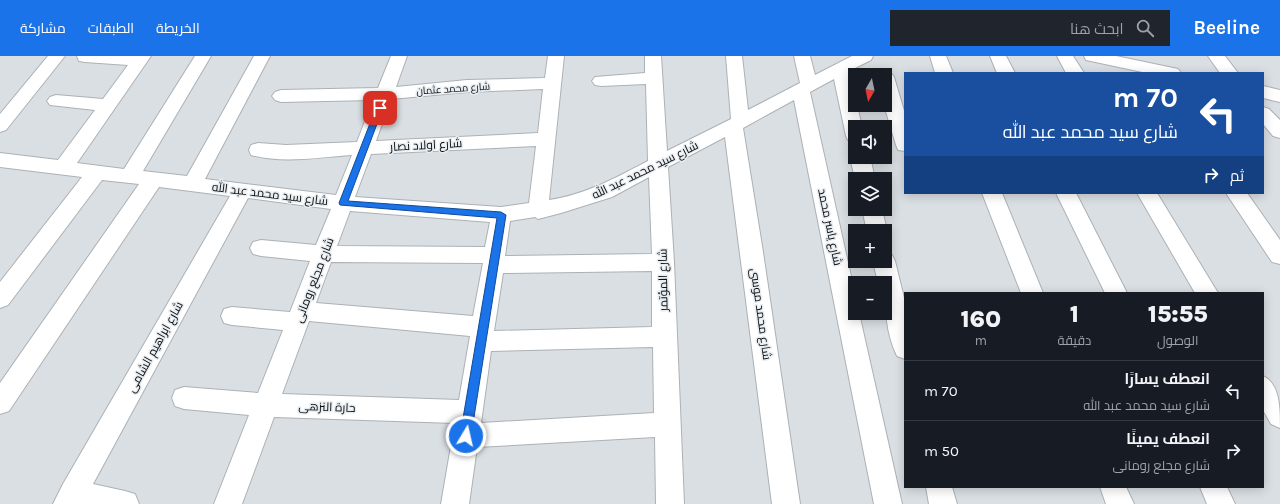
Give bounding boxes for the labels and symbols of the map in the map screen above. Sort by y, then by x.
north arrow [848,68,892,112]
street label: شارع محمد عثمان [416,80,490,98]
pin [363,91,397,125]
street label: شارع اولاد نصار [388,136,463,155]
street label: شارع سيد محمد عبد الله [589,137,701,203]
street label: شارع سيد محمد عبد الله [211,179,329,209]
street label: شارع ياسر محمد [814,187,845,267]
street label: شارع مجلع رومانى [291,235,338,325]
street label: شارع المؤتمر [655,249,672,312]
street label: شارع محمد موسى [747,267,774,361]
street label: شارع ابراهيم الشامى [124,299,187,395]
street label: حارة النزهى [298,399,356,415]
position arrow [445,415,487,457]

